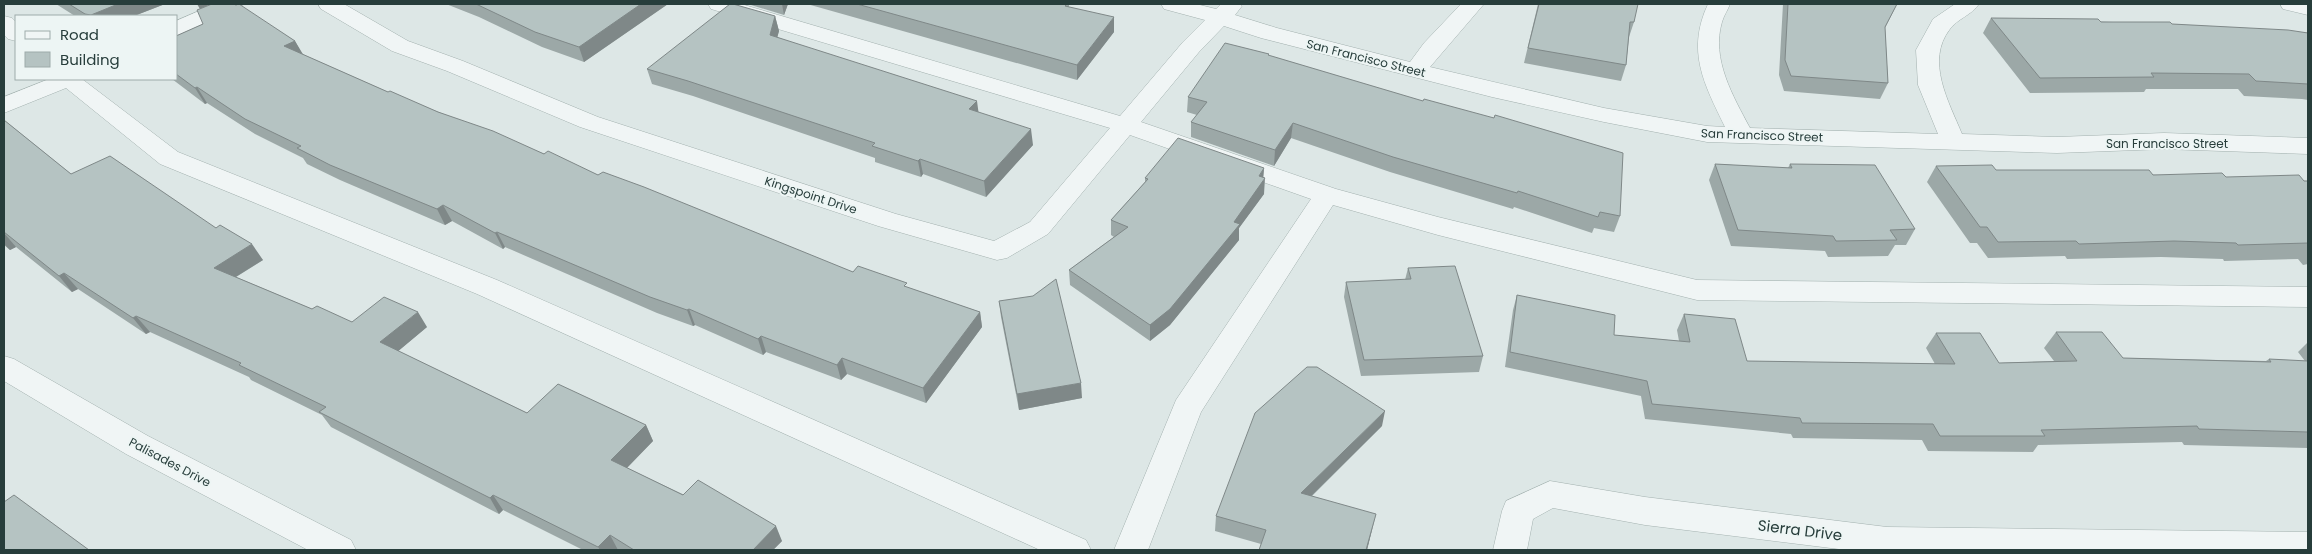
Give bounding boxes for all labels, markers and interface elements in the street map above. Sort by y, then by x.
legend [15,15,178,80]
text: Road [60,24,99,45]
street label: San Francisco Street [1305,35,1427,81]
text: Building [60,49,120,70]
street label: San Francisco Street [1701,124,1823,146]
street label: San Francisco Street [2106,135,2228,152]
street label: Kingspoint Drive [763,172,859,218]
street label: Palisades Drive [126,433,214,491]
street label: Sierra Drive [1757,514,1843,546]

